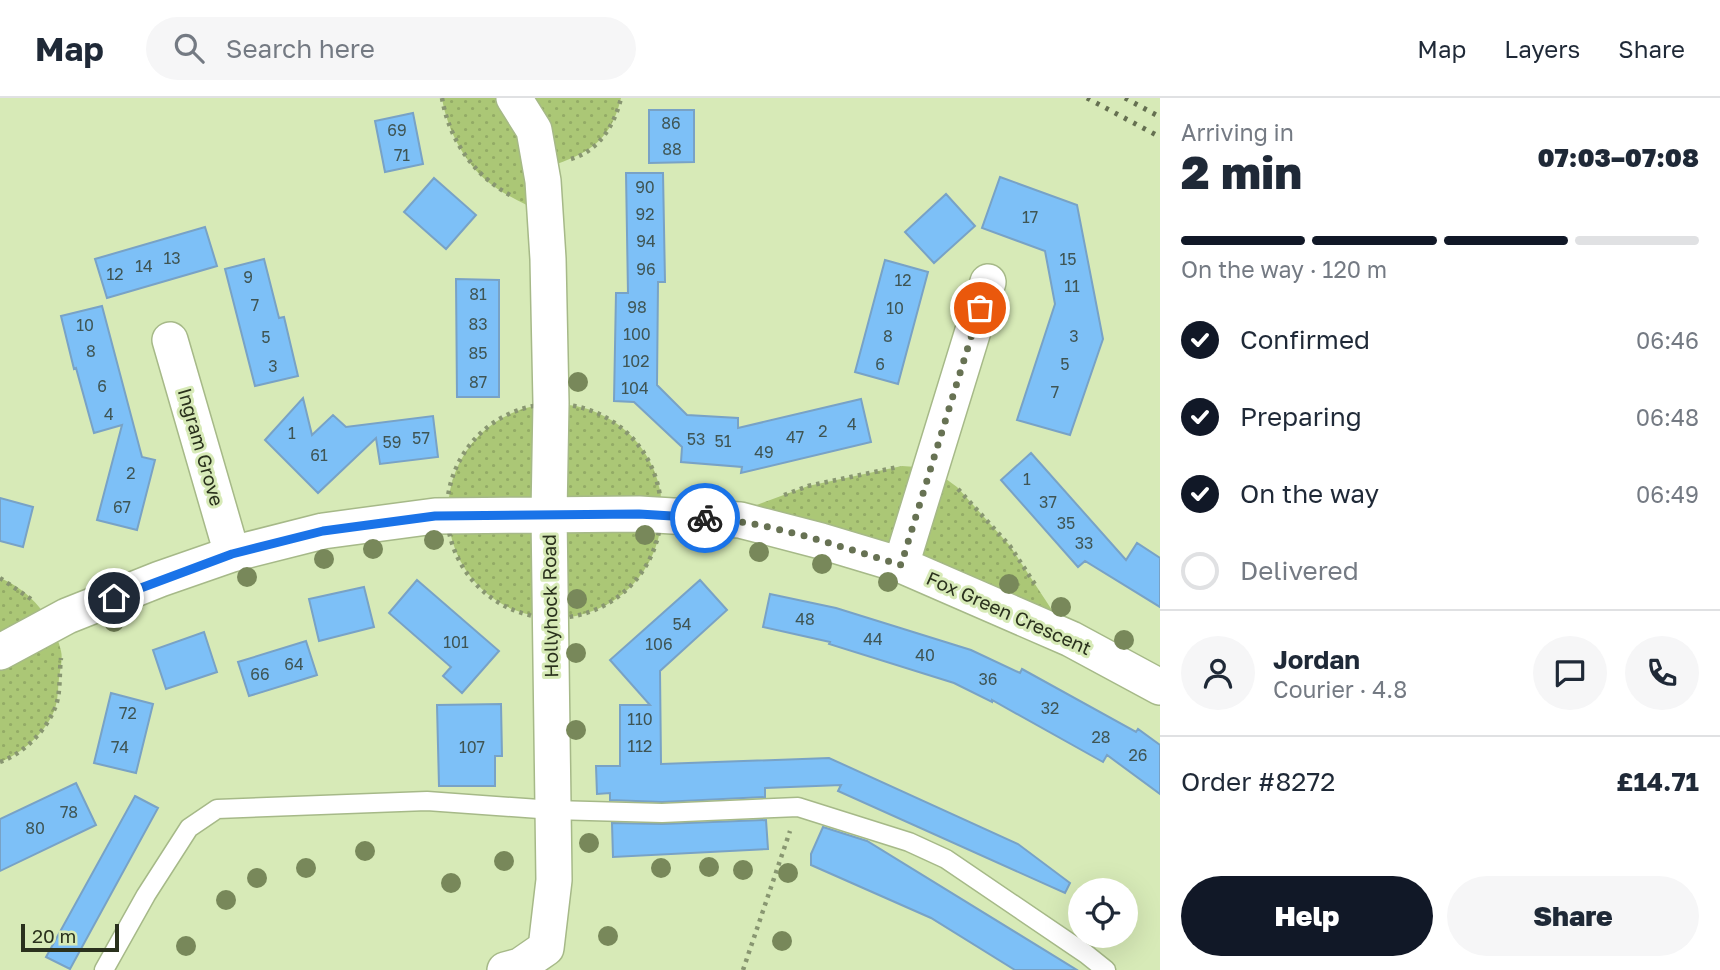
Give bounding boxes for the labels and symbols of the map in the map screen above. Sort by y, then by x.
house number: 86 [661,113,681,133]
house number: 69 [387,120,407,140]
house number: 88 [662,139,682,159]
house number: 71 [394,145,410,165]
house number: 90 [635,177,655,197]
house number: 92 [636,204,654,224]
house number: 17 [1022,207,1038,227]
house number: 94 [636,231,656,251]
house number: 13 [163,248,181,268]
house number: 15 [1059,249,1077,269]
house number: 14 [135,256,153,276]
house number: 96 [636,259,656,279]
house number: 12 [106,264,124,284]
house number: 9 [243,267,253,287]
house number: 12 [894,270,912,290]
house number: 11 [1064,276,1080,296]
pin [950,278,1010,338]
house number: 81 [469,284,487,304]
house number: 7 [251,295,259,315]
house number: 98 [627,297,647,317]
house number: 10 [886,298,904,318]
house number: 83 [468,314,488,334]
house number: 10 [76,315,94,335]
house number: 100 [623,324,651,344]
house number: 8 [883,326,893,346]
house number: 3 [1069,326,1079,346]
house number: 5 [261,327,271,347]
house number: 8 [86,341,96,361]
house number: 85 [468,343,488,363]
house number: 102 [623,351,649,371]
house number: 6 [875,354,885,374]
house number: 5 [1060,354,1070,374]
house number: 3 [268,356,278,376]
house number: 87 [469,372,487,392]
house number: 6 [97,376,107,396]
house number: 104 [621,378,649,398]
house number: 7 [1051,382,1059,402]
street label: Ingram Grove [174,385,229,509]
house number: 4 [104,404,114,424]
house number: 4 [847,414,857,434]
house number: 2 [818,421,828,441]
house number: 1 [288,423,296,443]
house number: 47 [786,427,804,447]
house number: 57 [412,428,430,448]
house number: 53 [687,429,705,449]
house number: 51 [714,431,732,451]
house number: 59 [383,432,401,452]
house number: 49 [754,442,774,462]
house number: 61 [310,445,328,465]
house number: 2 [126,463,136,483]
house number: 1 [1023,469,1031,489]
courier [670,483,740,553]
house number: 37 [1039,492,1057,512]
house number: 67 [113,497,131,517]
house number: 35 [1057,513,1075,533]
house number: 33 [1075,533,1093,553]
street label: Hollyhock Road [537,534,562,678]
street label: Fox Green Crescent [923,566,1095,659]
pin [84,568,144,628]
house number: 48 [795,609,815,629]
house number: 54 [672,614,692,634]
house number: 44 [863,629,883,649]
house number: 101 [443,632,469,652]
house number: 106 [645,634,673,654]
house number: 40 [915,645,935,665]
house number: 64 [284,654,304,674]
house number: 66 [250,664,270,684]
house number: 36 [978,669,998,689]
house number: 32 [1041,698,1059,718]
house number: 72 [119,703,137,723]
house number: 110 [627,709,653,729]
house number: 28 [1091,727,1111,747]
house number: 112 [628,736,652,756]
house number: 74 [111,737,129,757]
house number: 107 [459,737,485,757]
house number: 26 [1129,745,1147,765]
house number: 78 [60,802,78,822]
house number: 80 [25,818,45,838]
scale bar [21,921,119,953]

